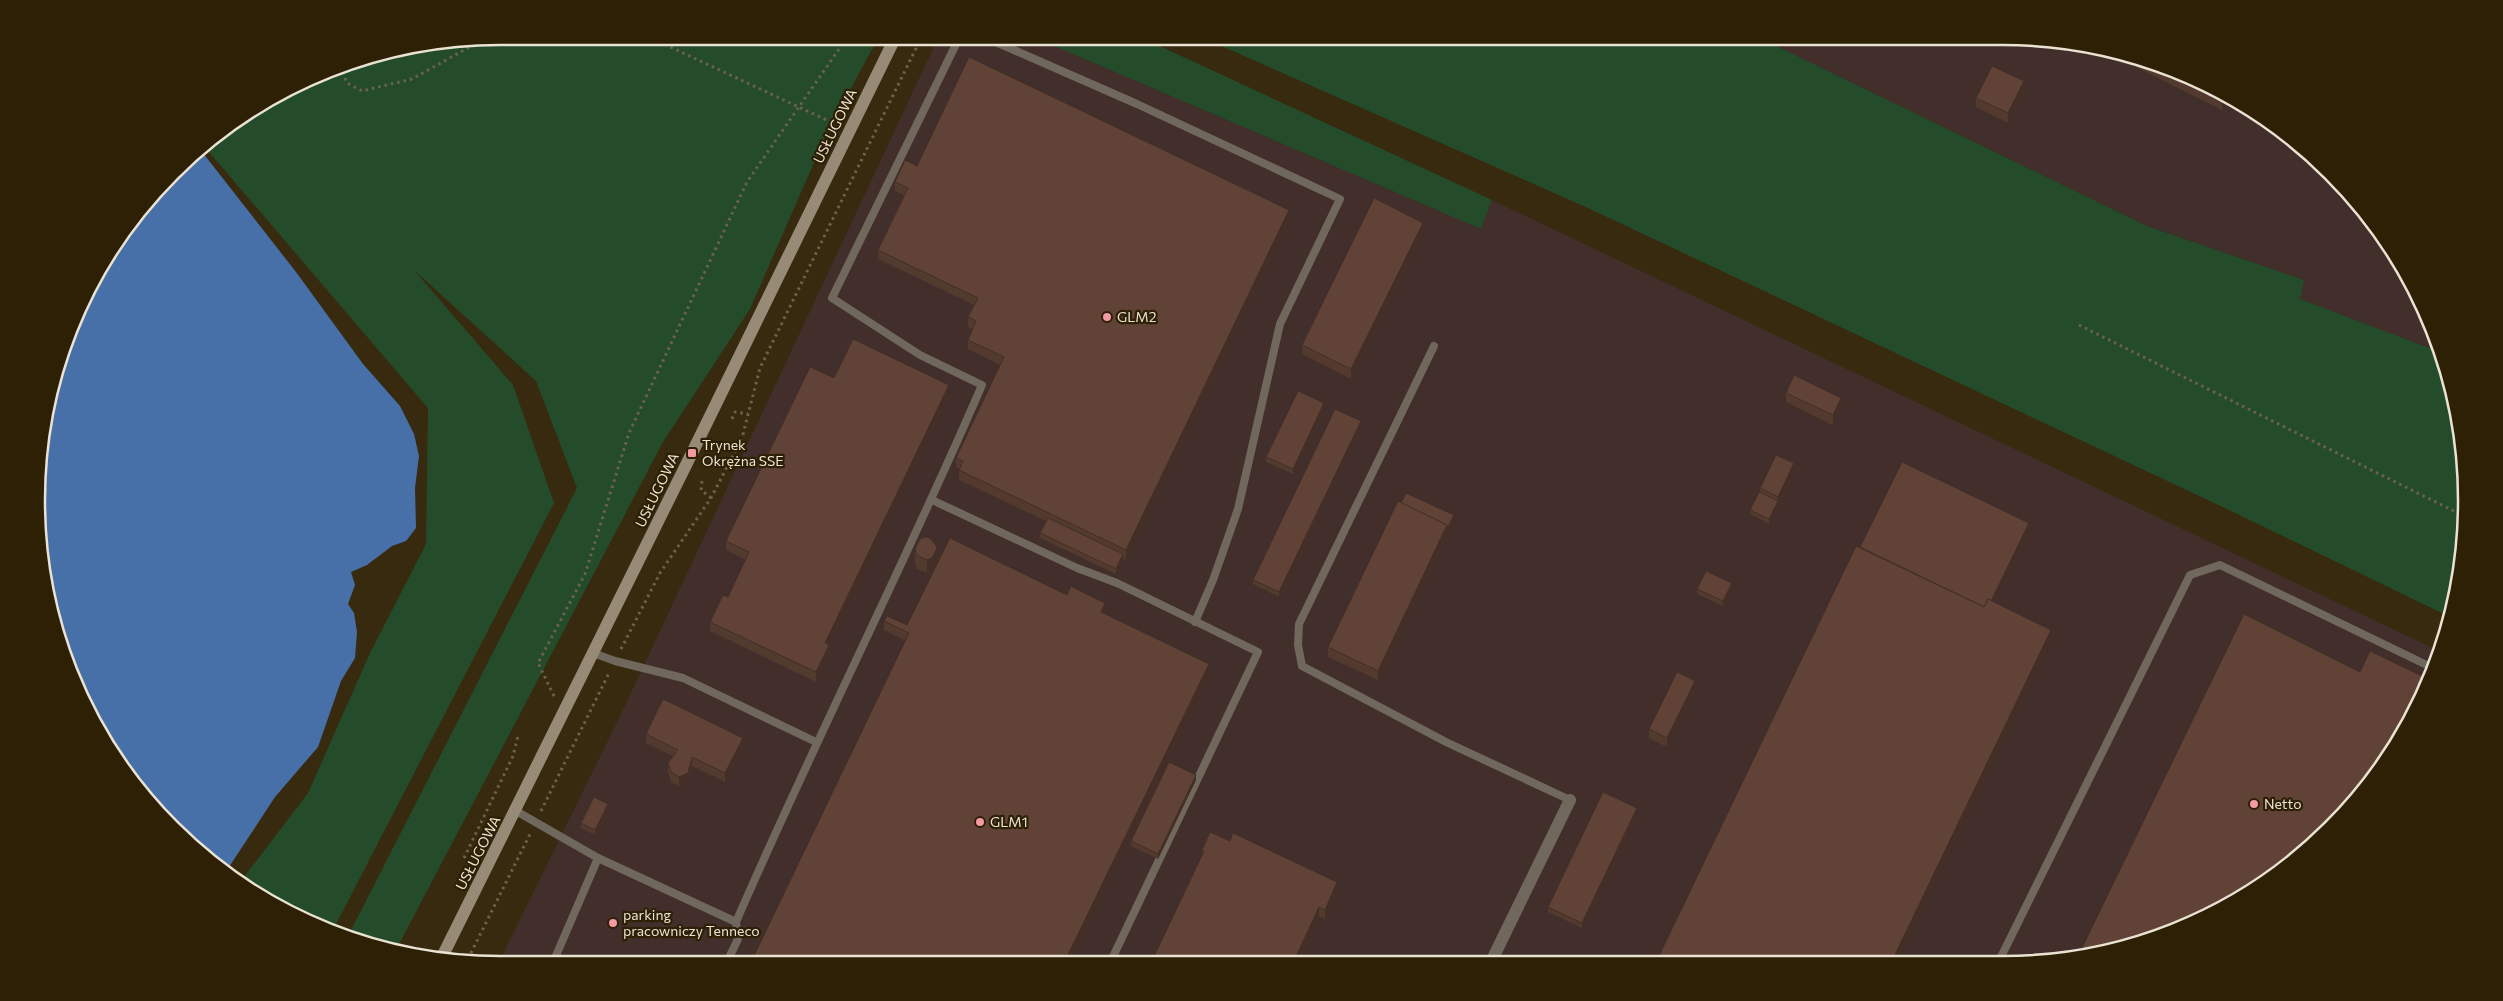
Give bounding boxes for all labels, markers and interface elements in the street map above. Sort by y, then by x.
street label: USŁUGOWA [809,85,860,166]
place label: GLM2 [1117,308,1157,325]
marker: GLM2 [1101,311,1113,323]
place label: Trynek Okrężna SSE [702,436,783,469]
marker: Trynek Okrężna SSE [686,447,698,459]
street label: USŁUGOWA [631,449,682,530]
place label: Netto [2264,795,2302,812]
marker: Netto [2248,798,2260,810]
street label: USŁUGOWA [452,813,504,893]
place label: GLM1 [990,813,1028,830]
marker: GLM1 [974,816,986,828]
place label: parking pracowniczy Tenneco [623,906,760,939]
marker: parking pracowniczy Tenneco [607,917,619,929]

